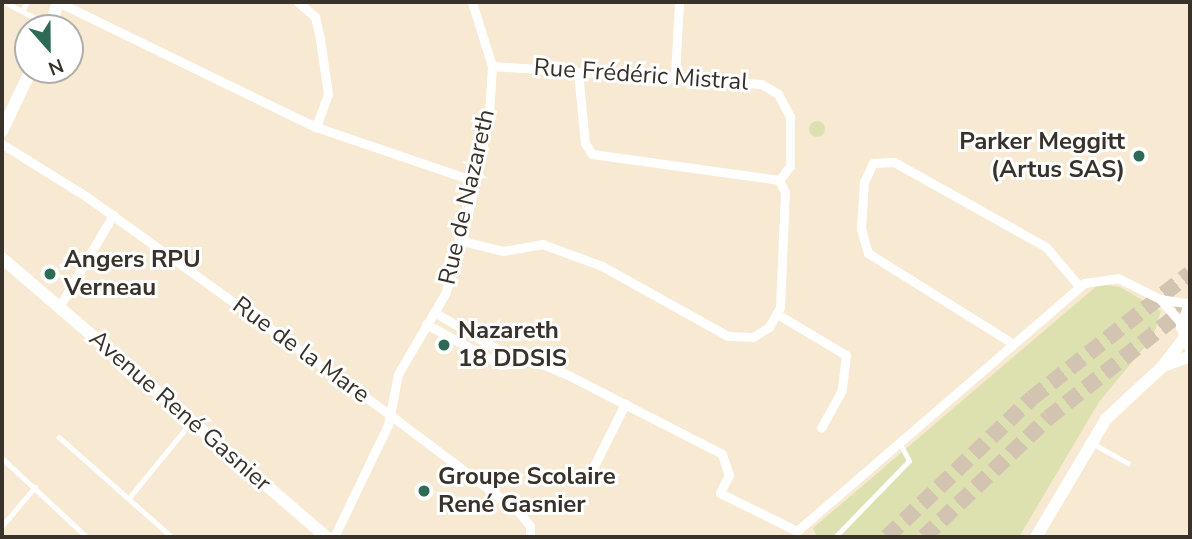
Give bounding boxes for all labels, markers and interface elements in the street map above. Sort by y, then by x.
north arrow [14,14,84,84]
text: N [45,52,67,81]
street label: Rue Frédéric Mistral [533,53,749,97]
street label: Rue de Nazareth [433,107,501,287]
place label: Parker Meggitt (Artus SAS) [959,128,1125,184]
marker: Parker Meggitt (Artus SAS) [1131,148,1147,164]
place label: Angers RPU Verneau [64,246,201,302]
marker: Angers RPU Verneau [42,266,58,282]
street label: Rue de la Mare [227,291,375,409]
place label: Nazareth 18 DDSIS [458,317,567,373]
street label: Avenue René Gasnier [83,324,277,498]
marker: Nazareth 18 DDSIS [436,337,452,353]
place label: Groupe Scolaire René Gasnier [438,463,616,519]
marker: Groupe Scolaire René Gasnier [416,483,432,499]

